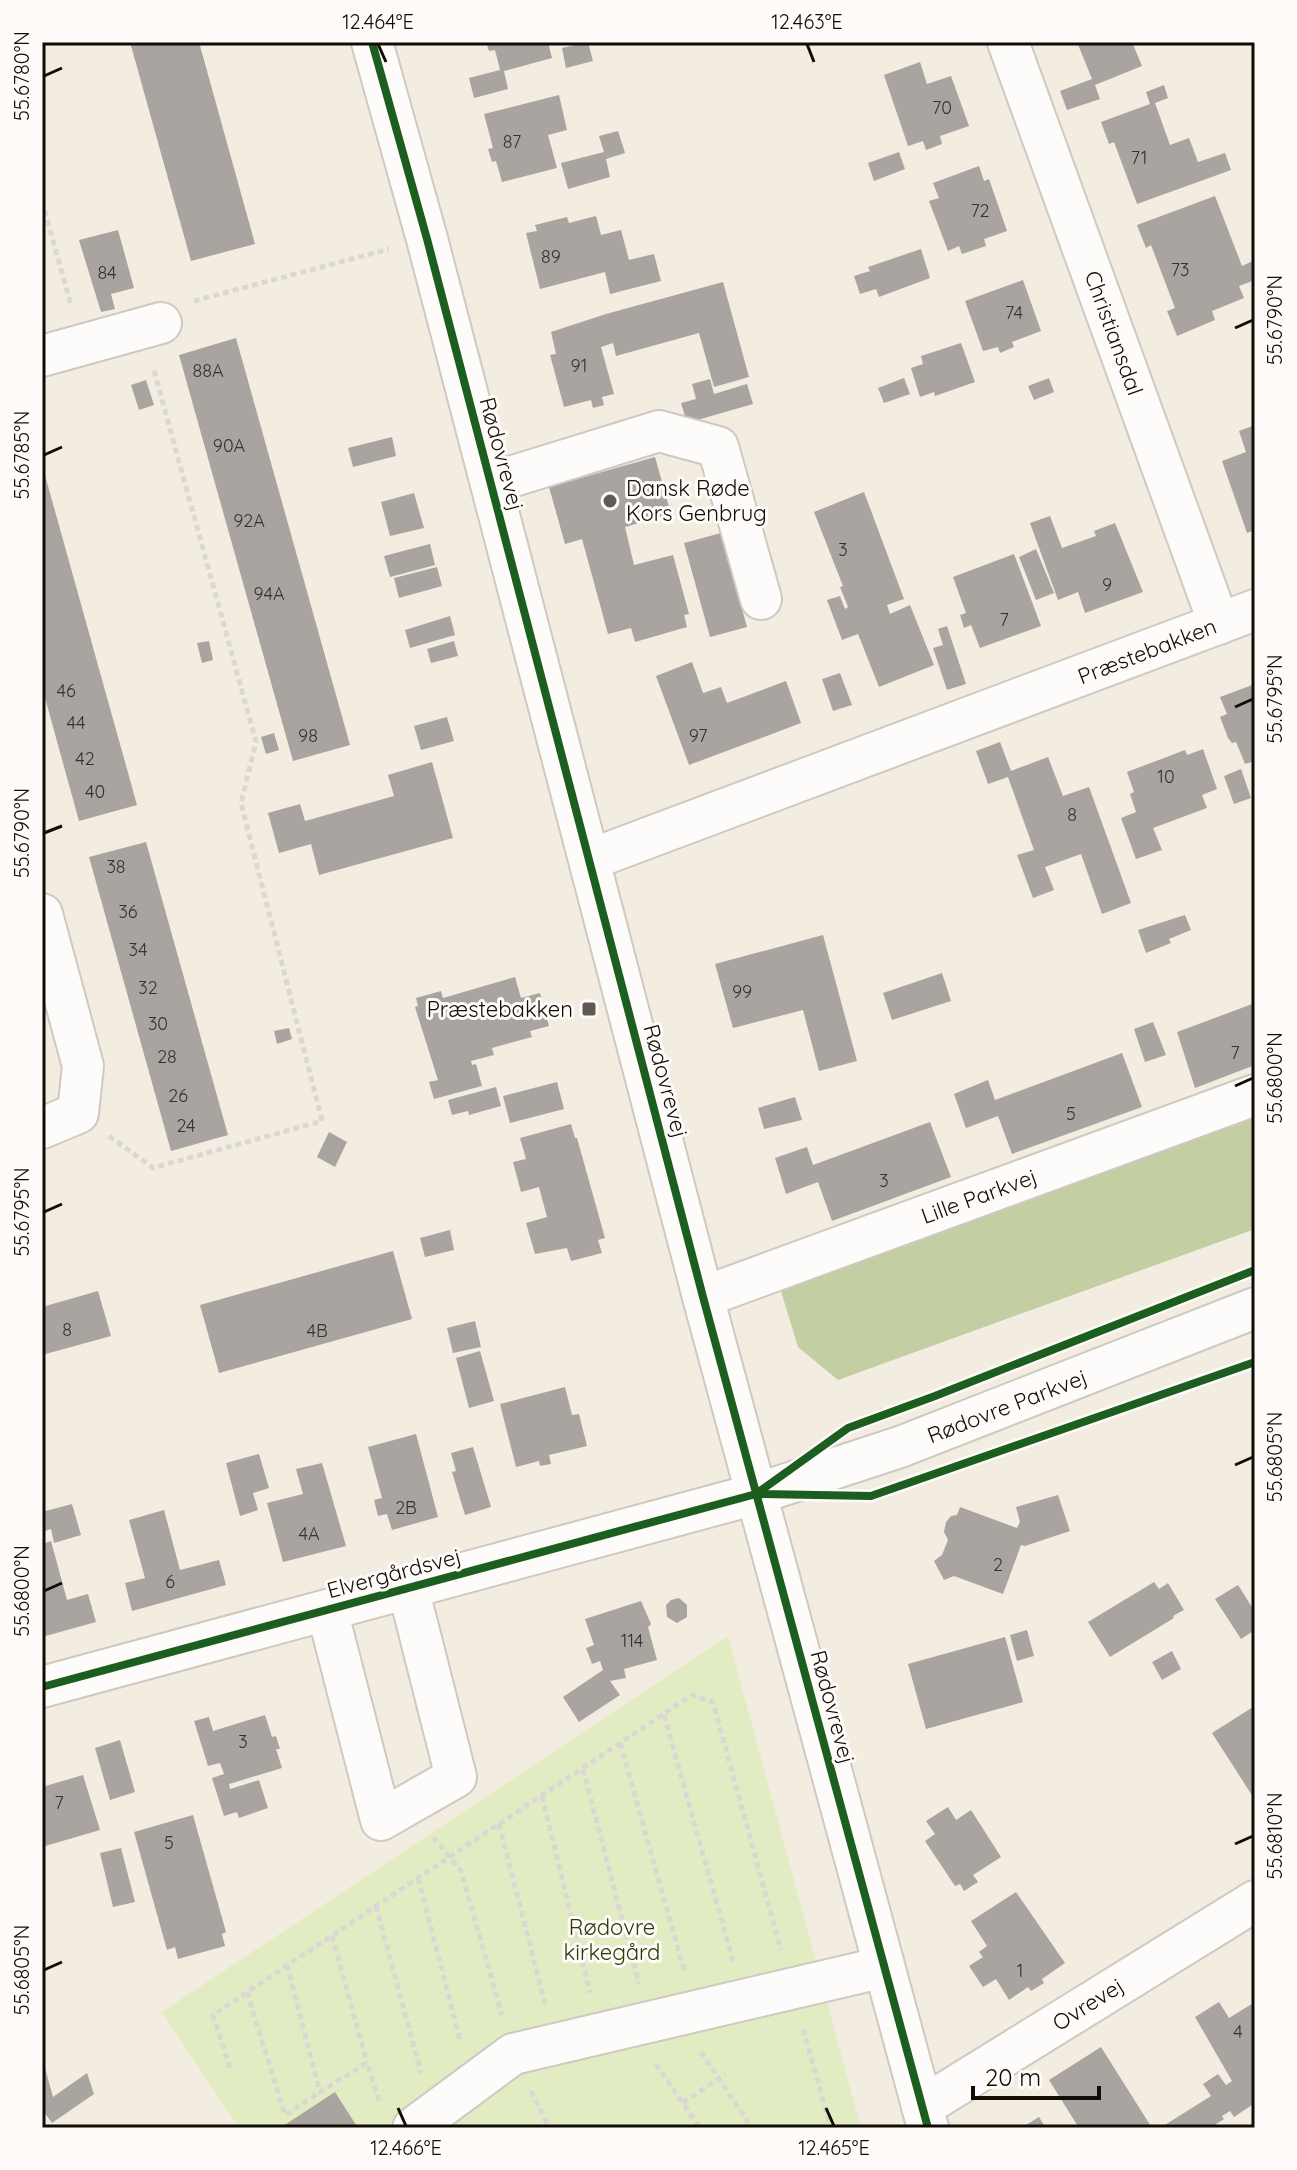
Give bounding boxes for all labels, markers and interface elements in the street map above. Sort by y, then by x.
text: 12.464°E [342,9,414,34]
text: 12.463°E [771,9,843,34]
text: 55.6780°N [9,31,34,121]
house number: 70 [932,96,952,119]
house number: 87 [503,130,521,153]
house number: 71 [1131,146,1147,169]
house number: 72 [970,199,990,222]
house number: 89 [541,245,561,268]
house number: 73 [1171,258,1189,281]
house number: 84 [97,261,117,284]
street label: Christiansdal [1079,267,1149,399]
text: 55.6790°N [1262,275,1287,365]
house number: 74 [1005,301,1023,324]
house number: 91 [571,354,587,377]
house number: 88A [192,359,224,382]
street label: Rødovrevej [473,394,531,514]
text: 55.6785°N [9,411,34,499]
house number: 90A [213,434,246,457]
place label: Dansk Røde Kors Genbrug [626,474,767,527]
marker: Dansk Røde Kors Genbrug [601,492,619,510]
house number: 92A [233,509,265,532]
house number: 3 [838,538,848,561]
house number: 9 [1102,573,1112,596]
house number: 94A [253,582,285,605]
house number: 7 [999,608,1009,631]
street label: Præstebakken [1074,612,1220,690]
text: 55.6795°N [1262,654,1287,744]
house number: 46 [56,679,76,702]
house number: 44 [67,711,85,734]
house number: 98 [298,724,318,747]
house number: 97 [689,724,707,747]
house number: 42 [75,747,95,770]
house number: 10 [1157,765,1175,788]
house number: 40 [85,780,105,803]
text: 55.6790°N [9,788,34,878]
house number: 8 [1067,803,1077,826]
house number: 38 [106,855,126,878]
house number: 36 [118,900,138,923]
house number: 34 [129,938,147,961]
house number: 32 [138,976,158,999]
house number: 99 [732,980,752,1003]
place label: Præstebakken [427,995,573,1023]
marker: Præstebakken [580,1000,598,1018]
house number: 30 [148,1012,168,1035]
street label: Rødovrevej [637,1021,695,1141]
text: 55.6800°N [1262,1032,1287,1124]
house number: 7 [1230,1041,1240,1064]
house number: 28 [157,1045,177,1068]
house number: 26 [168,1084,188,1107]
house number: 5 [1066,1102,1076,1125]
house number: 24 [176,1114,196,1137]
street label: Lille Parkvej [917,1162,1041,1230]
text: 55.6795°N [9,1167,34,1257]
house number: 3 [879,1169,889,1192]
house number: 8 [62,1318,72,1341]
house number: 4B [306,1319,328,1342]
street label: Rødovre Parkvej [923,1363,1091,1449]
text: 55.6805°N [1262,1412,1287,1502]
house number: 2B [395,1496,417,1519]
house number: 4A [298,1522,320,1545]
street label: Elvergårdsvej [324,1542,464,1604]
text: 55.6800°N [9,1545,34,1637]
house number: 2 [993,1553,1003,1576]
house number: 6 [165,1570,175,1593]
house number: 114 [621,1629,643,1652]
street label: Rødovrevej [804,1647,862,1767]
house number: 3 [238,1730,248,1753]
house number: 7 [54,1791,64,1814]
text: 55.6810°N [1262,1793,1287,1879]
house number: 5 [164,1831,174,1854]
park label: Rødovre kirkegård [564,1913,660,1966]
text: 55.6805°N [9,1925,34,2015]
house number: 1 [1017,1959,1023,1982]
street label: Ovrevej [1047,1971,1129,2037]
house number: 4 [1233,2020,1243,2043]
scale bar [973,2050,1099,2100]
text: 20 m [985,2062,1041,2092]
text: 12.466°E [370,2135,442,2160]
text: 12.465°E [798,2135,870,2160]

